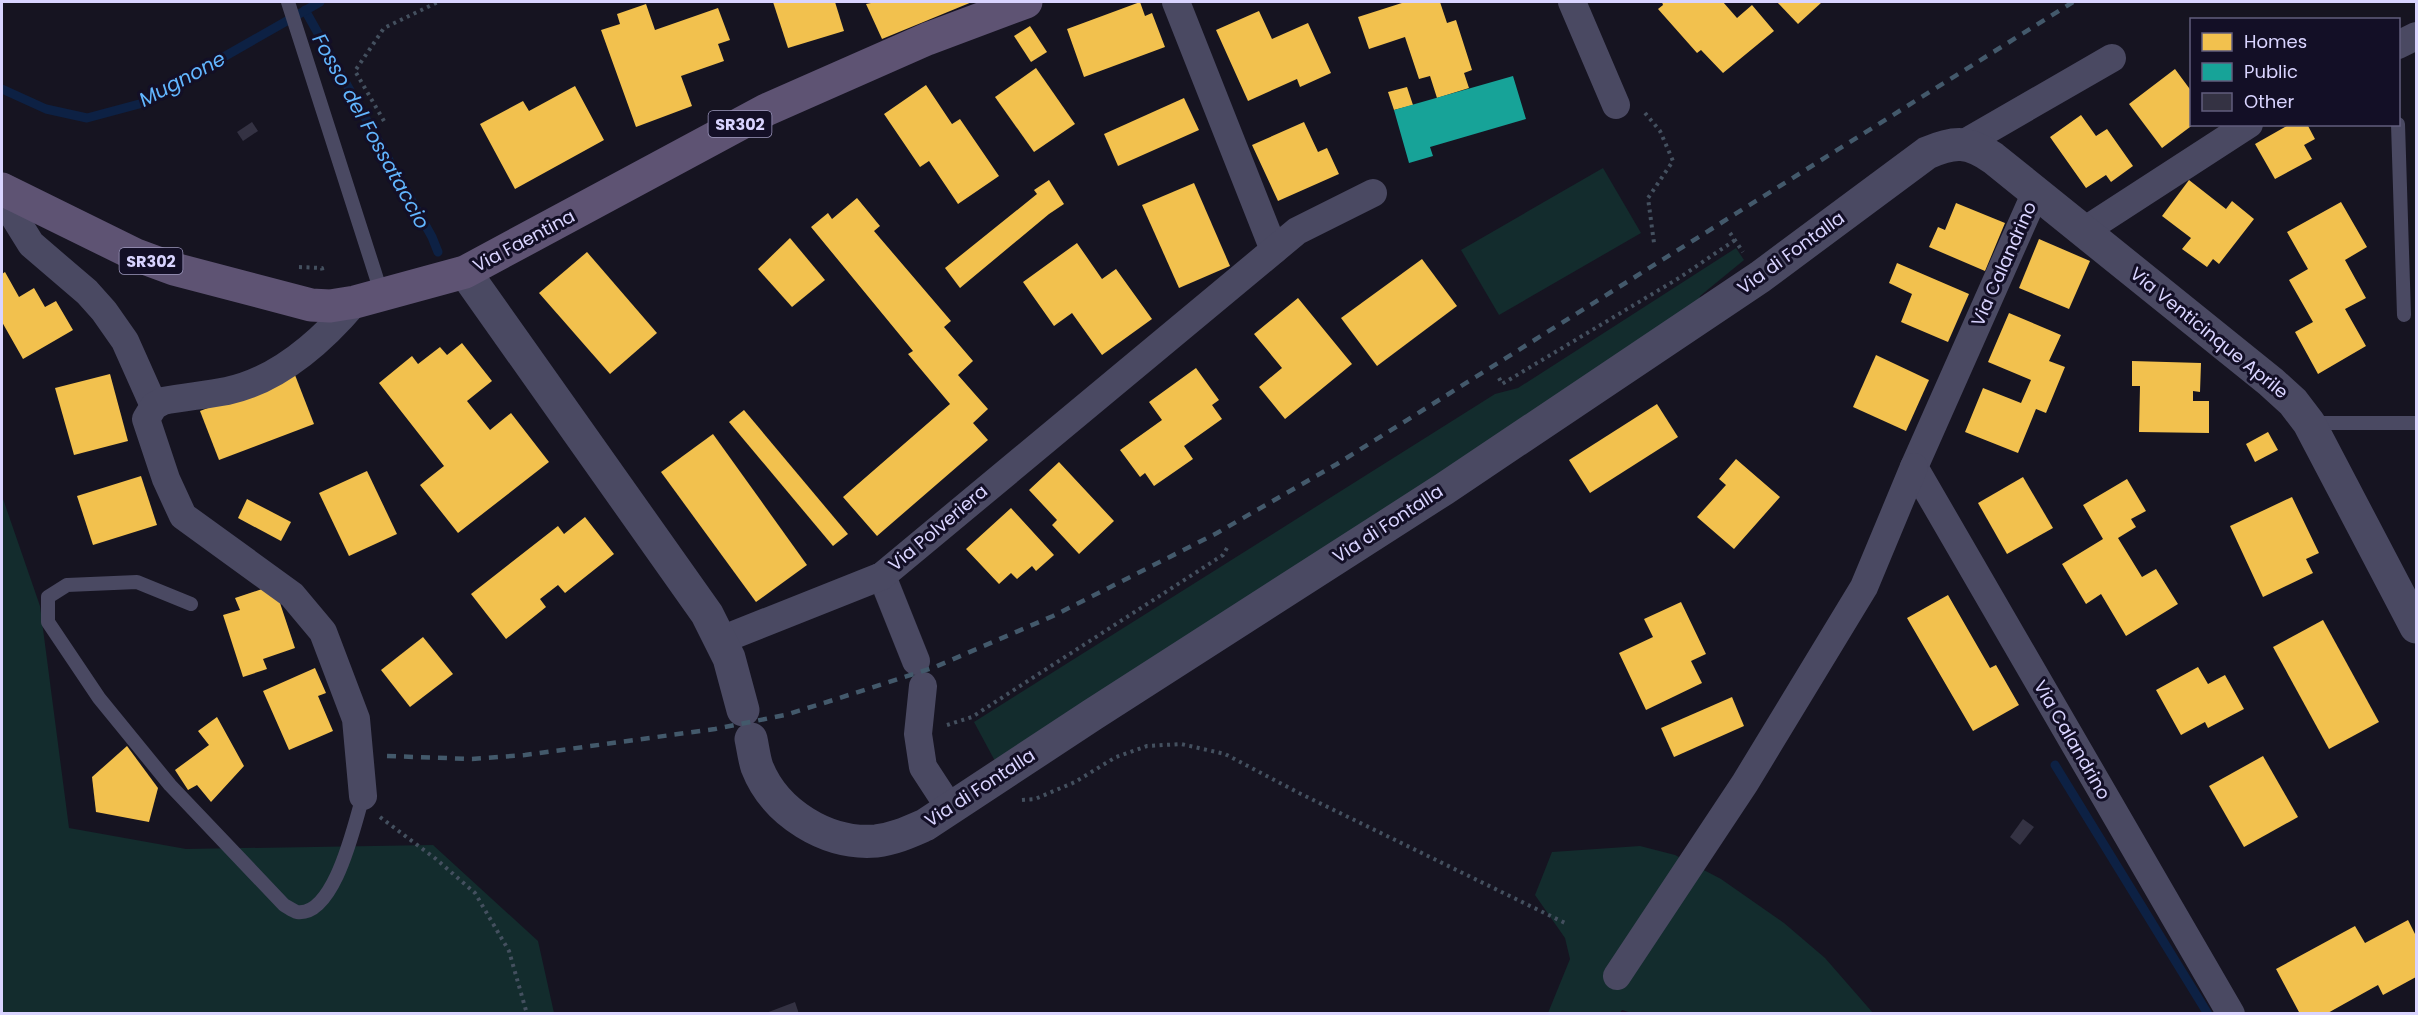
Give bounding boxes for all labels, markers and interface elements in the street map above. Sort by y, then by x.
legend [2190,18,2400,126]
water label: Fosso del Fossataccio [306,28,436,234]
text: Homes [2244,29,2307,54]
water label: Mugnone [134,44,230,114]
text: Public [2244,59,2298,84]
text: Other [2244,89,2294,114]
road number: SR302 [708,111,771,137]
street label: Via Calandrino [1965,197,2042,330]
street label: Via Faentina [468,203,579,278]
street label: Via di Fontalla [1732,205,1849,300]
road number: SR302 [120,248,182,274]
street label: Via Venticinque Aprile [2125,261,2294,404]
street label: Via Polveriera [883,479,993,577]
street label: Via di Fontalla [1328,479,1448,569]
street label: Via Calandrino [2028,675,2117,804]
street label: Via di Fontalla [920,743,1040,833]

